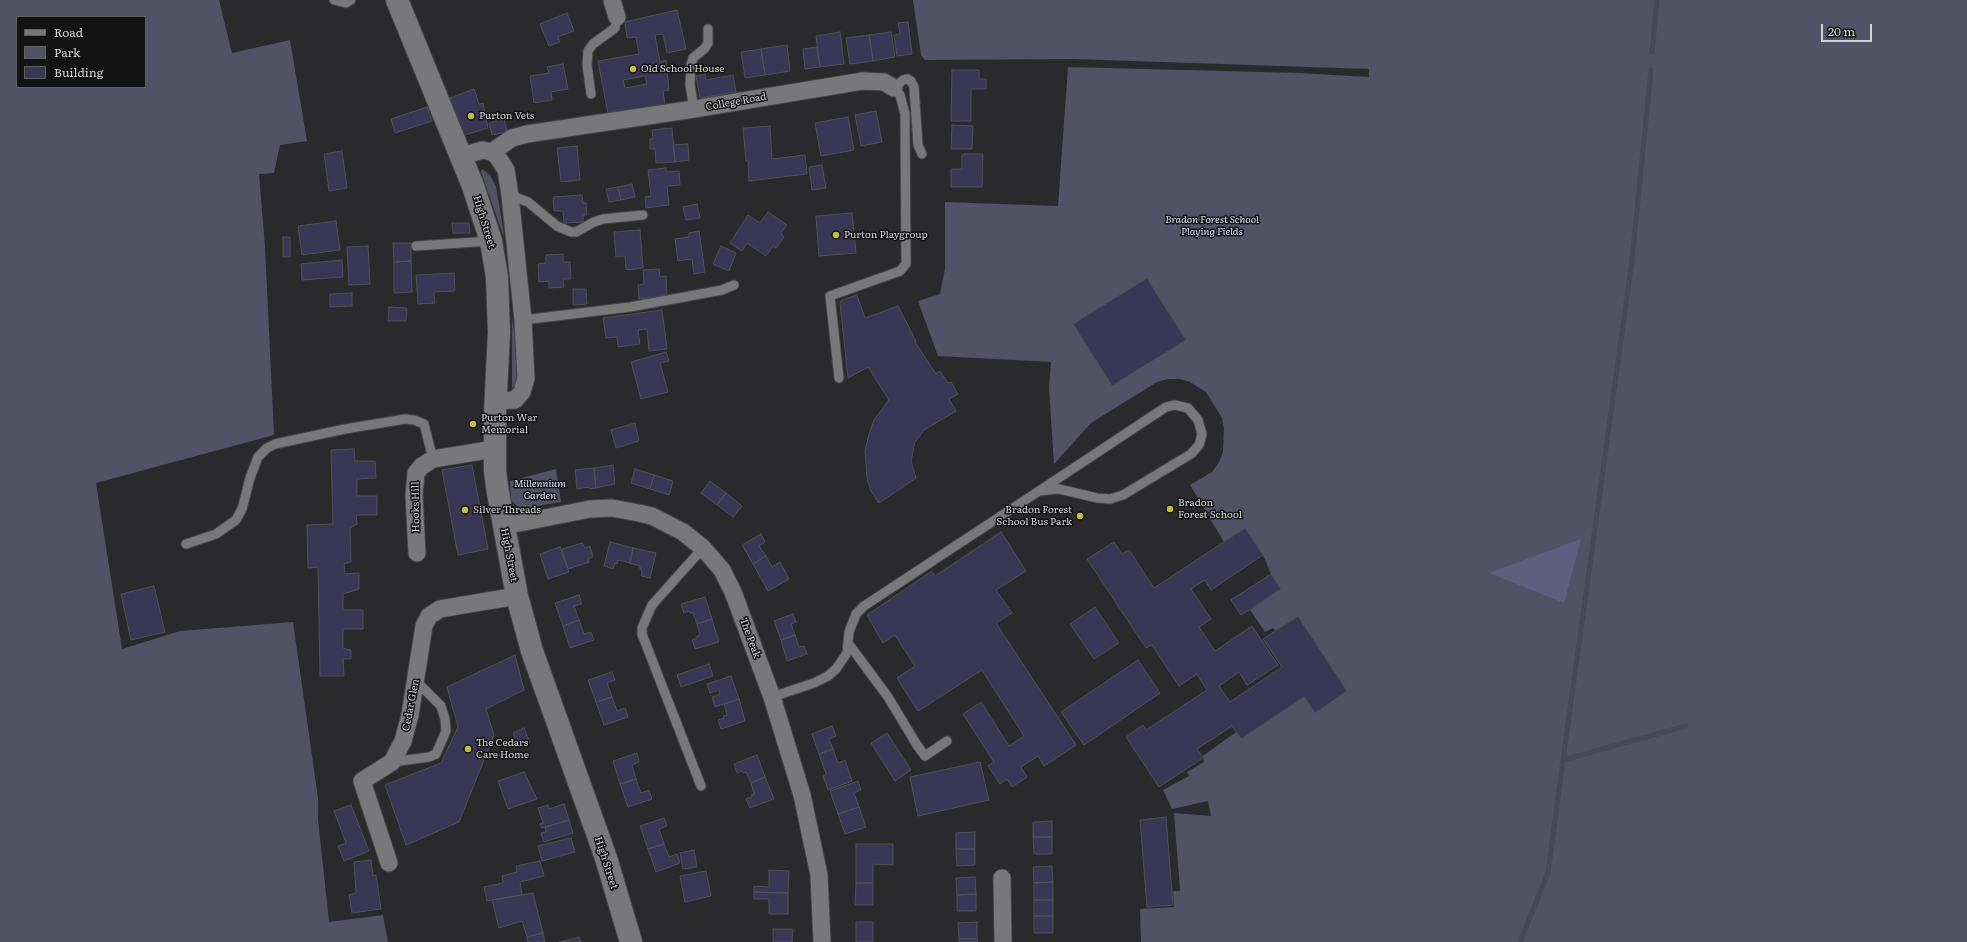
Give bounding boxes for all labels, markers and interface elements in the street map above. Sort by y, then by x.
legend [16,16,146,88]
scale bar [1823,16,1874,42]
text: 20 m [1828,22,1855,40]
text: Road [54,23,83,41]
text: Park [54,43,80,61]
text: Building [54,63,103,81]
place label: Old School House [641,63,724,75]
marker: Old School House [628,64,638,74]
street label: College Road [705,91,767,113]
place label: Purton Vets [479,110,534,122]
marker: Purton Vets [466,111,476,121]
street label: High Street [470,194,498,250]
park label: Bradon Forest School Playing Fields [1165,214,1259,238]
place label: Purton Playgroup [844,229,928,241]
marker: Purton Playgroup [831,230,841,240]
place label: Purton War Memorial [481,412,537,436]
marker: Purton War Memorial [468,419,478,429]
park label: Millennium Garden [514,478,566,502]
street label: Hooks Hill [410,481,422,533]
place label: Bradon Forest School [1178,497,1242,520]
place label: Silver Threads [473,504,541,516]
place label: Bradon Forest School Bus Park [996,504,1072,528]
marker: Bradon Forest School [1165,504,1175,514]
marker: Silver Threads [460,505,470,515]
marker: Bradon Forest School Bus Park [1075,511,1085,521]
street label: High Street [498,527,520,583]
street label: The Peak [737,616,763,660]
street label: Cedar Glen [400,678,422,732]
place label: The Cedars Care Home [476,737,529,760]
marker: The Cedars Care Home [463,744,473,754]
street label: High Street [592,835,620,891]

